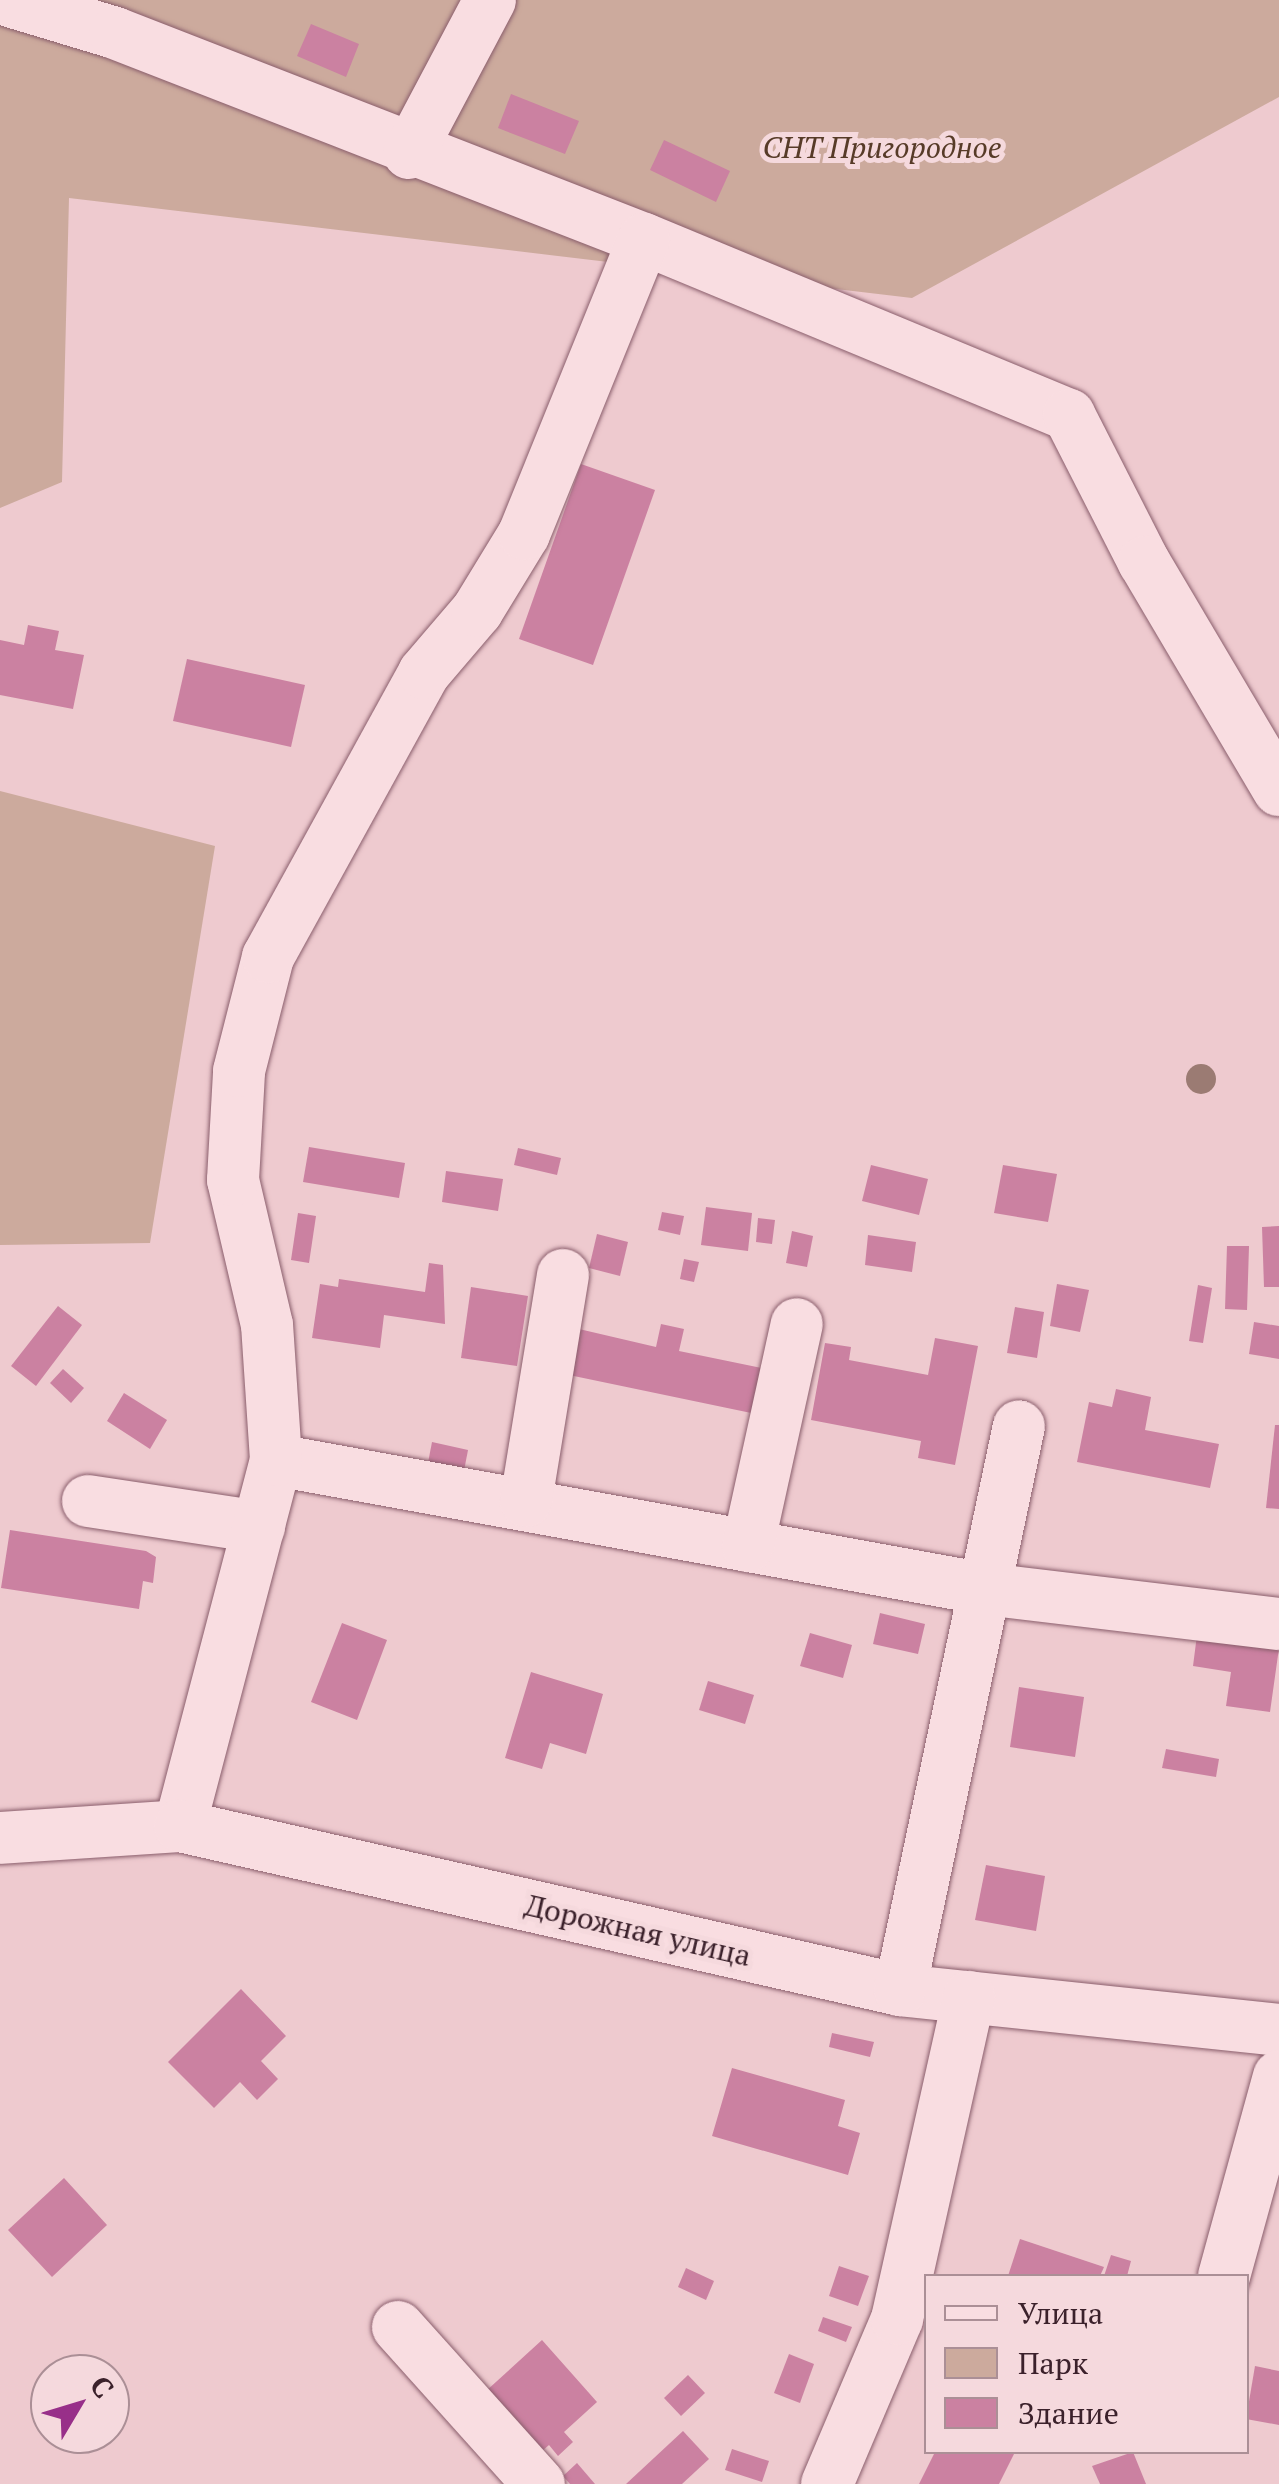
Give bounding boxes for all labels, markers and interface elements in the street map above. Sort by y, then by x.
park label: СНТ Пригородное [763,129,1001,165]
street label: Дорожная улица [521,1886,755,1974]
legend [924,2274,1249,2454]
text: Улица [1018,2293,1103,2333]
text: Парк [1018,2343,1088,2383]
north arrow [30,2354,130,2454]
text: С [82,2368,123,2405]
text: Здание [1018,2393,1119,2433]

